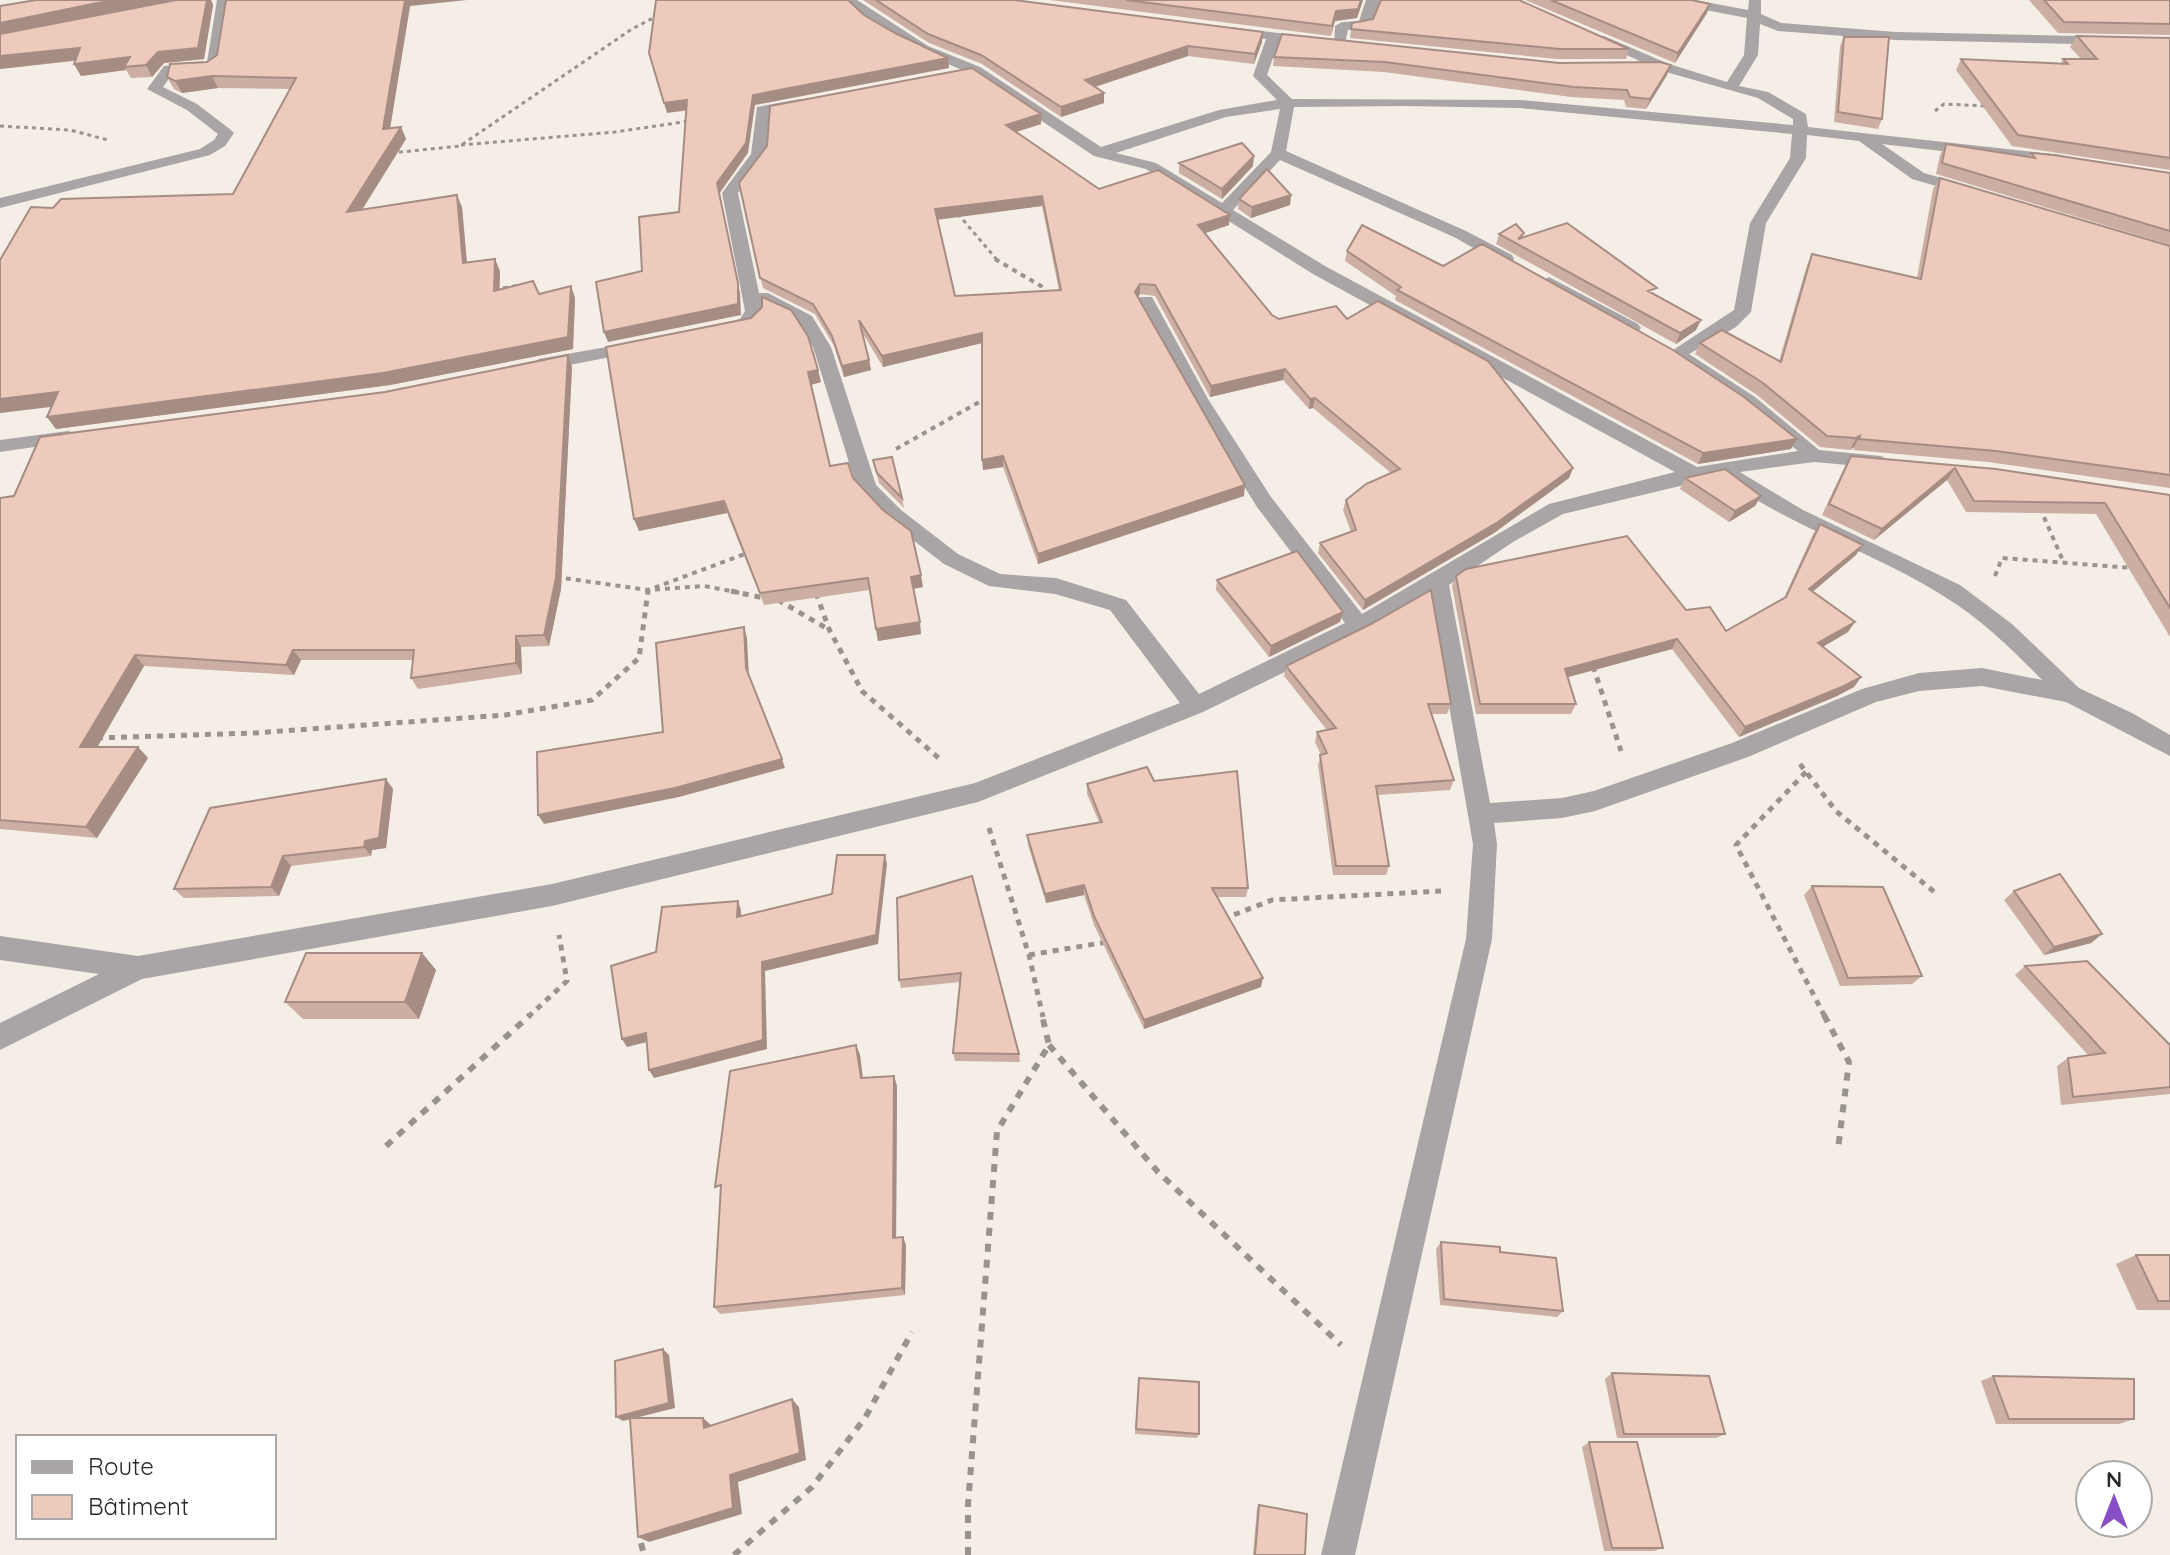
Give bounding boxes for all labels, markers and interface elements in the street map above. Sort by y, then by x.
legend [16,1435,276,1539]
text: Route [88,1451,154,1481]
north arrow [2074,1459,2154,1539]
text: N [2106,1465,2122,1493]
text: Bâtiment [88,1491,189,1521]

